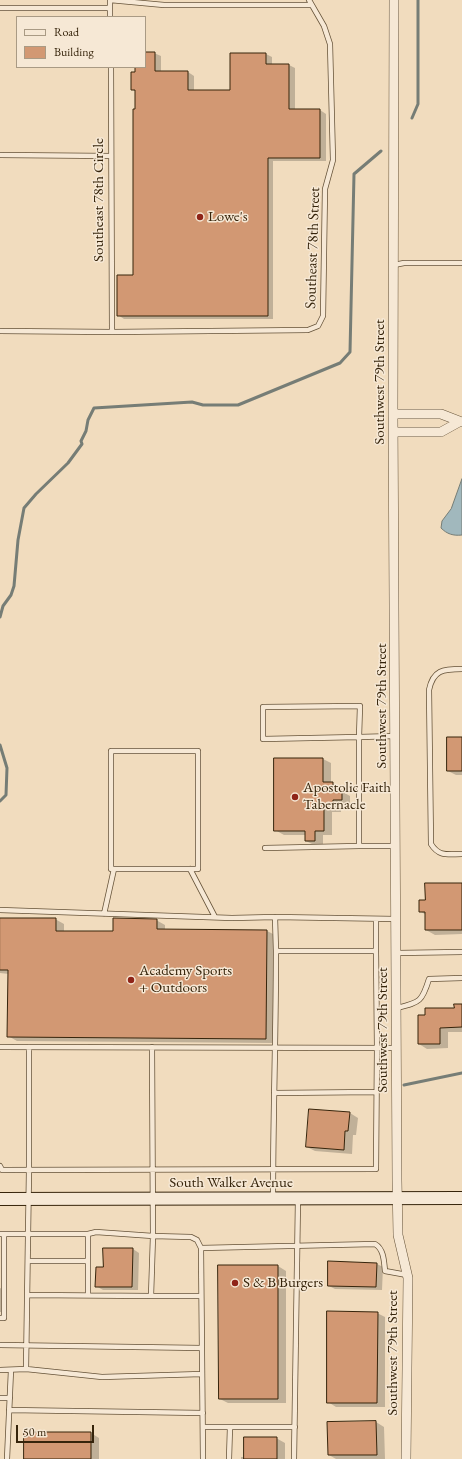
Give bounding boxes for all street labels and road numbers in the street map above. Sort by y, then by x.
street label: Southeast 78th Circle [90,138,108,262]
street label: Southeast 78th Street [302,187,324,309]
street label: Southwest 79th Street [371,319,389,445]
street label: Southwest 79th Street [373,643,391,769]
street label: Southwest 79th Street [374,967,392,1093]
street label: South Walker Avenue [169,1174,293,1192]
street label: Southwest 79th Street [384,1290,402,1416]

